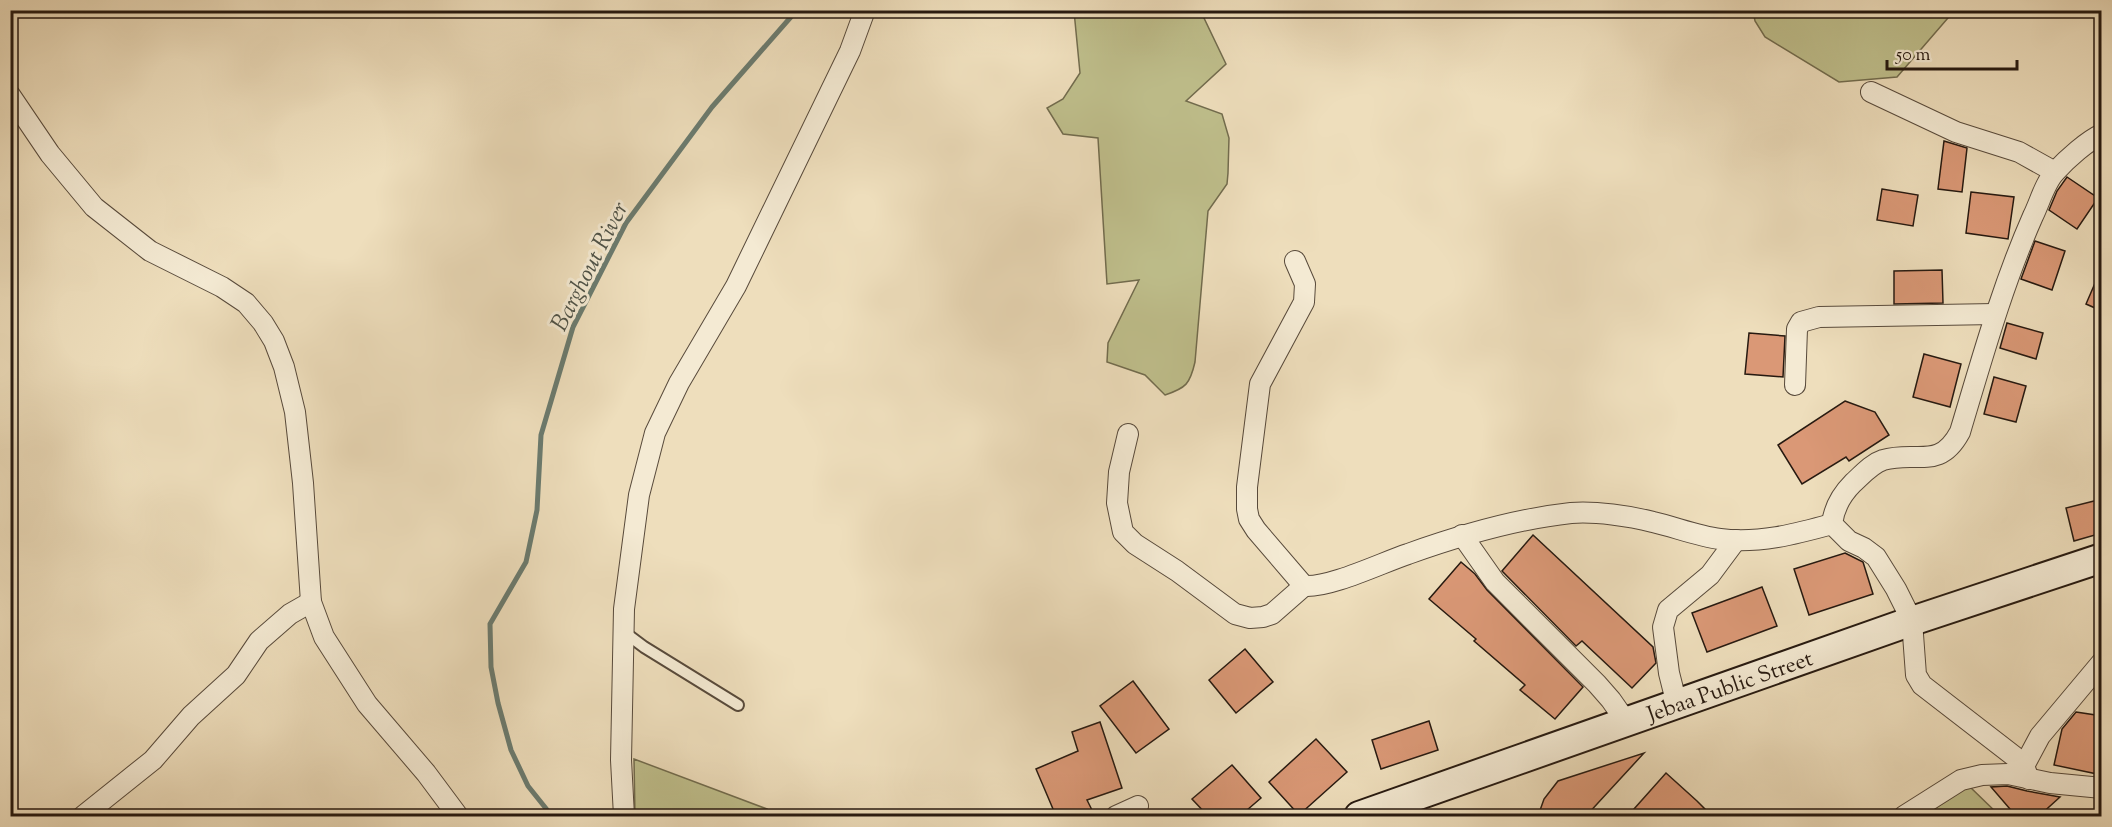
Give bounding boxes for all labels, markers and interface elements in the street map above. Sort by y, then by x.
scale bar [1887,33,2018,71]
text: 50 m [1895,43,1931,69]
water label: Barghout River [544,196,638,337]
street label: Jebaa Public Street [1642,644,1818,732]

